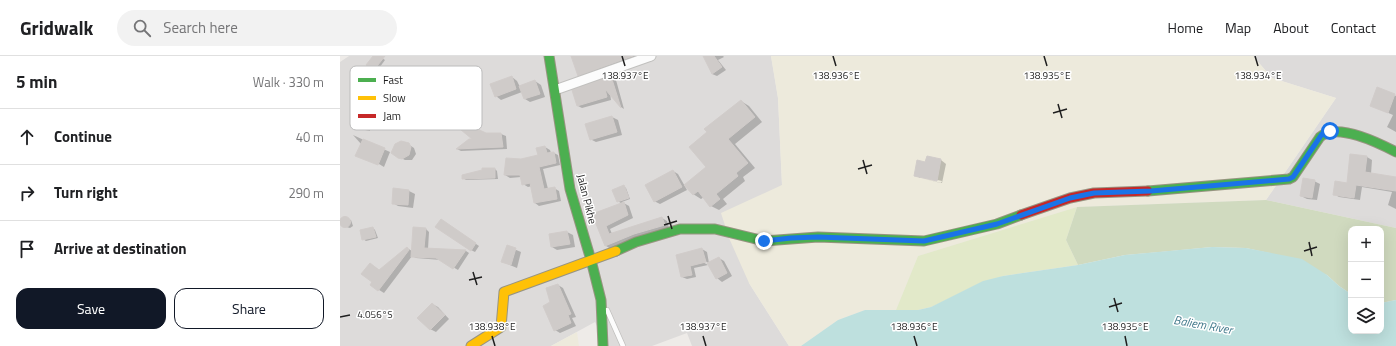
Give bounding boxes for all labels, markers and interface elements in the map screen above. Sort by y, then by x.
search box [117,10,397,46]
text: Gridwalk [20,13,93,42]
text: Search here [163,16,238,39]
icon: search [131,17,153,39]
text: Home [1168,17,1203,38]
text: Map [1225,17,1251,38]
text: About [1273,17,1309,38]
text: Contact [1331,17,1376,38]
legend [350,66,482,130]
text: 138.937°E [602,68,649,83]
text: 138.936°E [813,68,860,83]
text: 138.935°E [1024,68,1071,83]
text: 138.934°E [1235,68,1282,83]
text: 5 min [16,69,57,95]
text: Walk · 330 m [253,72,324,92]
text: Fast [383,72,403,88]
text: Slow [383,90,406,106]
text: Jam [383,108,401,124]
route start [1321,122,1339,140]
text: Continue [54,125,112,148]
icon: ahead [16,126,38,148]
text: 40 m [296,127,324,147]
street label: Jalan Pikhe [573,172,601,226]
text: Turn right [54,181,118,204]
icon: right [16,182,38,204]
text: 290 m [288,183,324,203]
map controls [1348,226,1384,334]
button: + [1348,226,1384,262]
route end [755,232,773,250]
text: Arrive at destination [54,237,187,260]
icon: arrive [16,238,38,260]
button: − [1348,262,1384,298]
button: Save [16,288,166,329]
button: Share [174,288,324,329]
button: layers [1348,298,1384,334]
text: 4.056°S [357,307,393,322]
water label: Baliem River [1172,310,1236,339]
text: 138.938°E [469,319,516,334]
text: 138.937°E [680,319,727,334]
text: 138.936°E [891,319,938,334]
text: 138.935°E [1102,319,1149,334]

